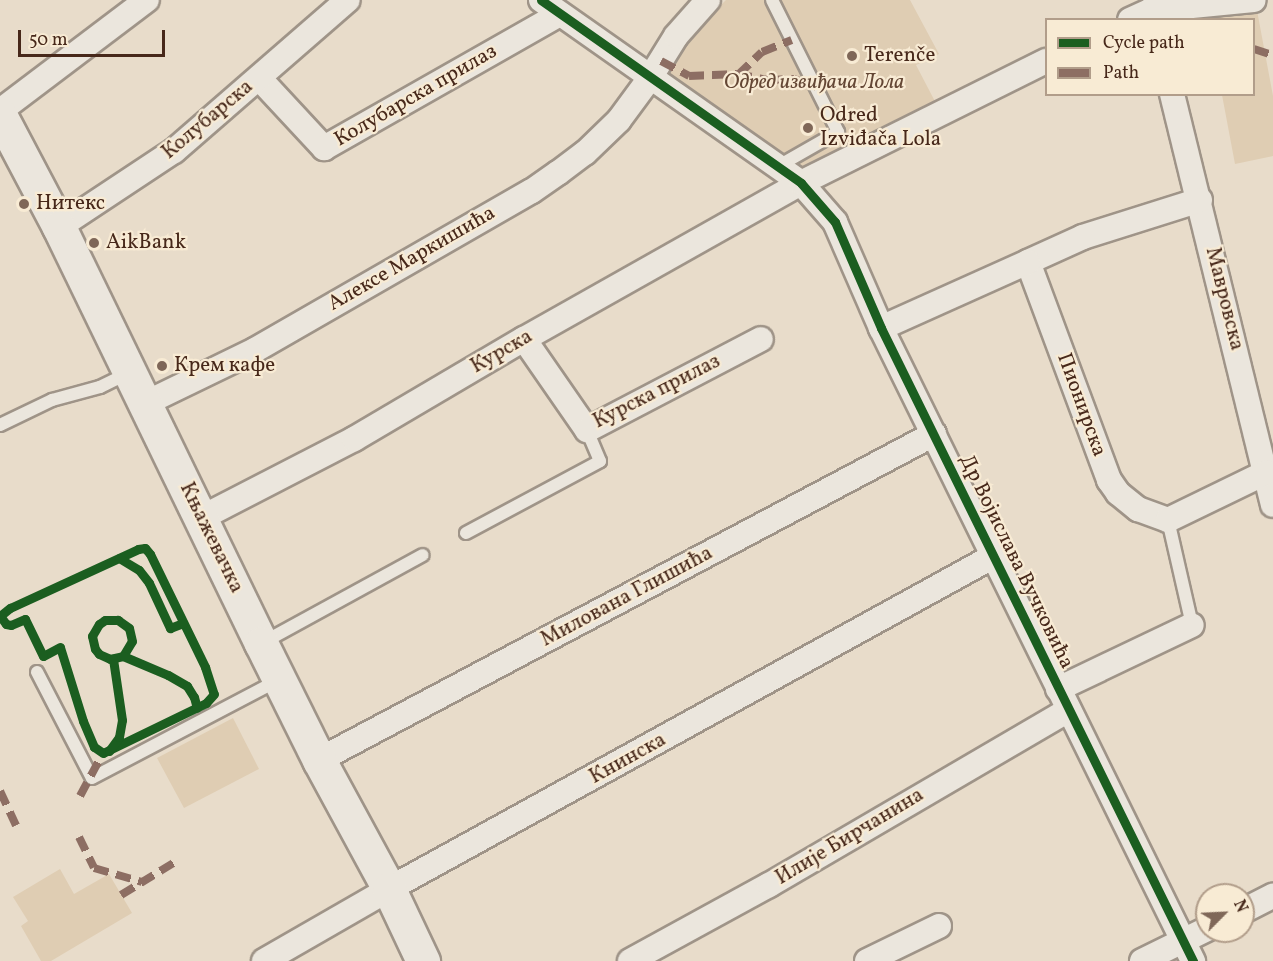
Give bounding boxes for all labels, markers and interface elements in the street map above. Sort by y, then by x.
scale bar [21,18,168,56]
legend [1045,18,1255,96]
text: 50 m [29,28,68,53]
text: Cycle path [1103,31,1185,56]
street label: Колубарска прилаз [330,39,502,153]
place label: Terenče [864,43,935,69]
marker: Terenče [845,49,859,63]
text: Path [1103,61,1139,86]
park label: Одред извиђача Лола [724,70,904,96]
street label: Колубарска [157,75,259,165]
place label: Odred Izviđača Lola [820,103,941,153]
marker: Odred Izviđača Lola [801,121,815,135]
place label: Нитекс [36,191,105,217]
marker: Нитекс [17,197,31,211]
street label: Алексе Маркишића [324,201,500,317]
place label: AikBank [106,230,186,256]
marker: AikBank [87,236,101,250]
street label: Мавровска [1199,245,1249,353]
street label: Курска [467,324,537,380]
street label: Курска прилаз [589,349,725,435]
street label: Пионирска [1051,350,1111,460]
place label: Крем кафе [174,353,275,379]
marker: Крем кафе [155,359,169,373]
street label: Др Војислава Вучковића [953,451,1079,673]
street label: Књажевачка [173,479,249,597]
street label: Милована Глишића [537,541,717,653]
street label: Книнска [585,728,671,790]
street label: Илије Бирчанина [771,783,929,891]
north arrow [1195,883,1255,943]
text: N [1227,897,1252,916]

